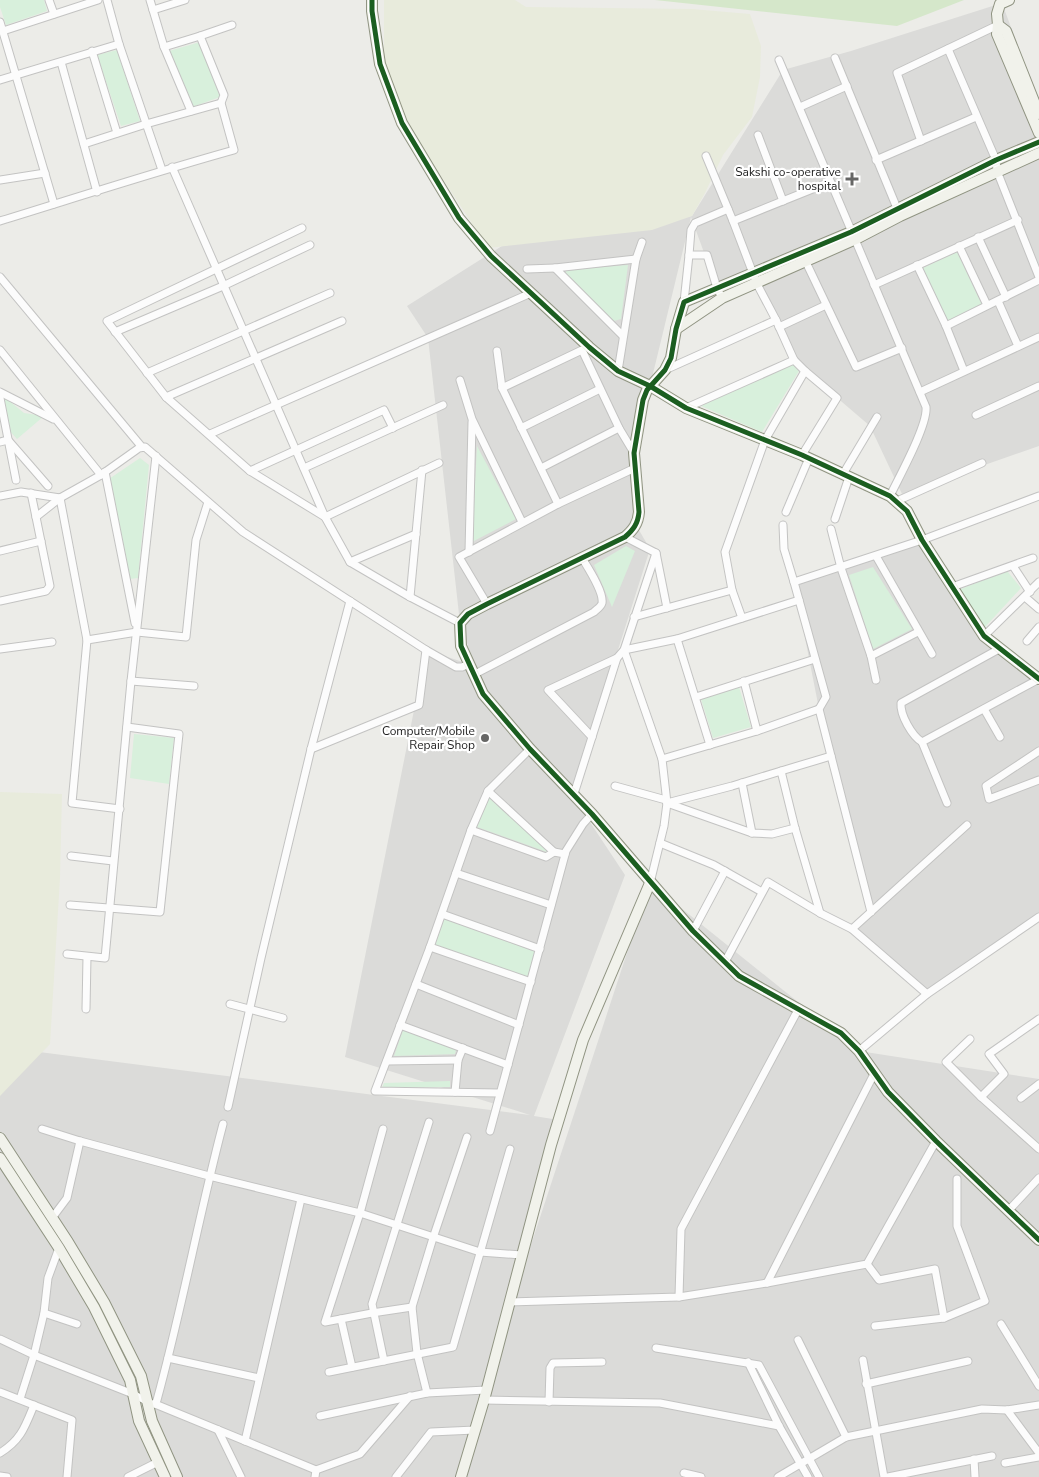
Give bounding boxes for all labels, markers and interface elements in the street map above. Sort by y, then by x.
place label: Sakshi co-operative hospital [735,164,841,194]
marker: Sakshi co-operative hospital [845,172,859,186]
place label: Computer/Mobile Repair Shop [382,723,475,753]
marker: Computer/Mobile Repair Shop [479,732,491,744]

